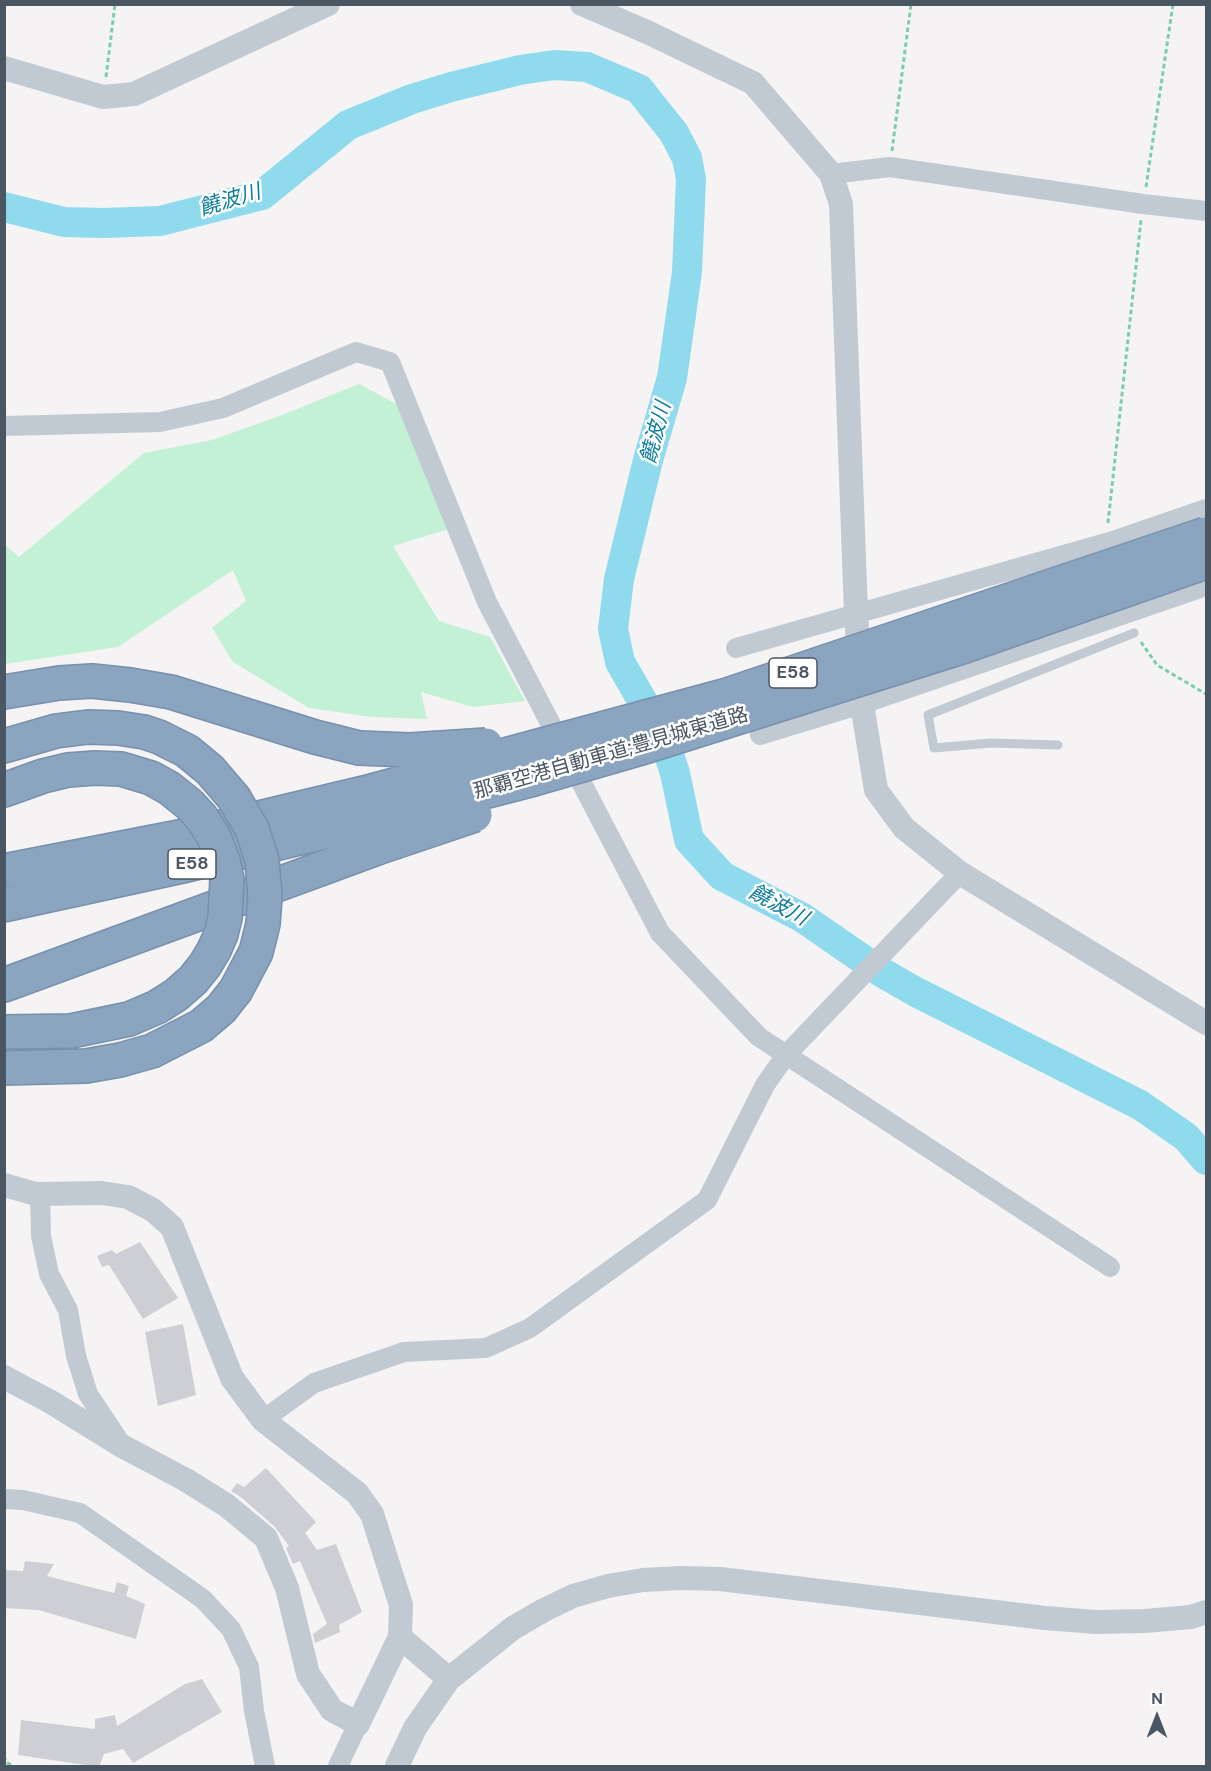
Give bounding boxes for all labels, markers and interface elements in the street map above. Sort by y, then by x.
water label: 饒波川 [196,180,264,222]
water label: 饒波川 [637,399,677,467]
road number: E58 [769,658,817,688]
street label: 那覇空港自動車道;豊見城東道路 [471,703,751,805]
road number: E58 [168,849,216,879]
water label: 饒波川 [744,880,812,932]
north arrow [1127,1687,1187,1747]
text: N [1151,1688,1163,1709]

